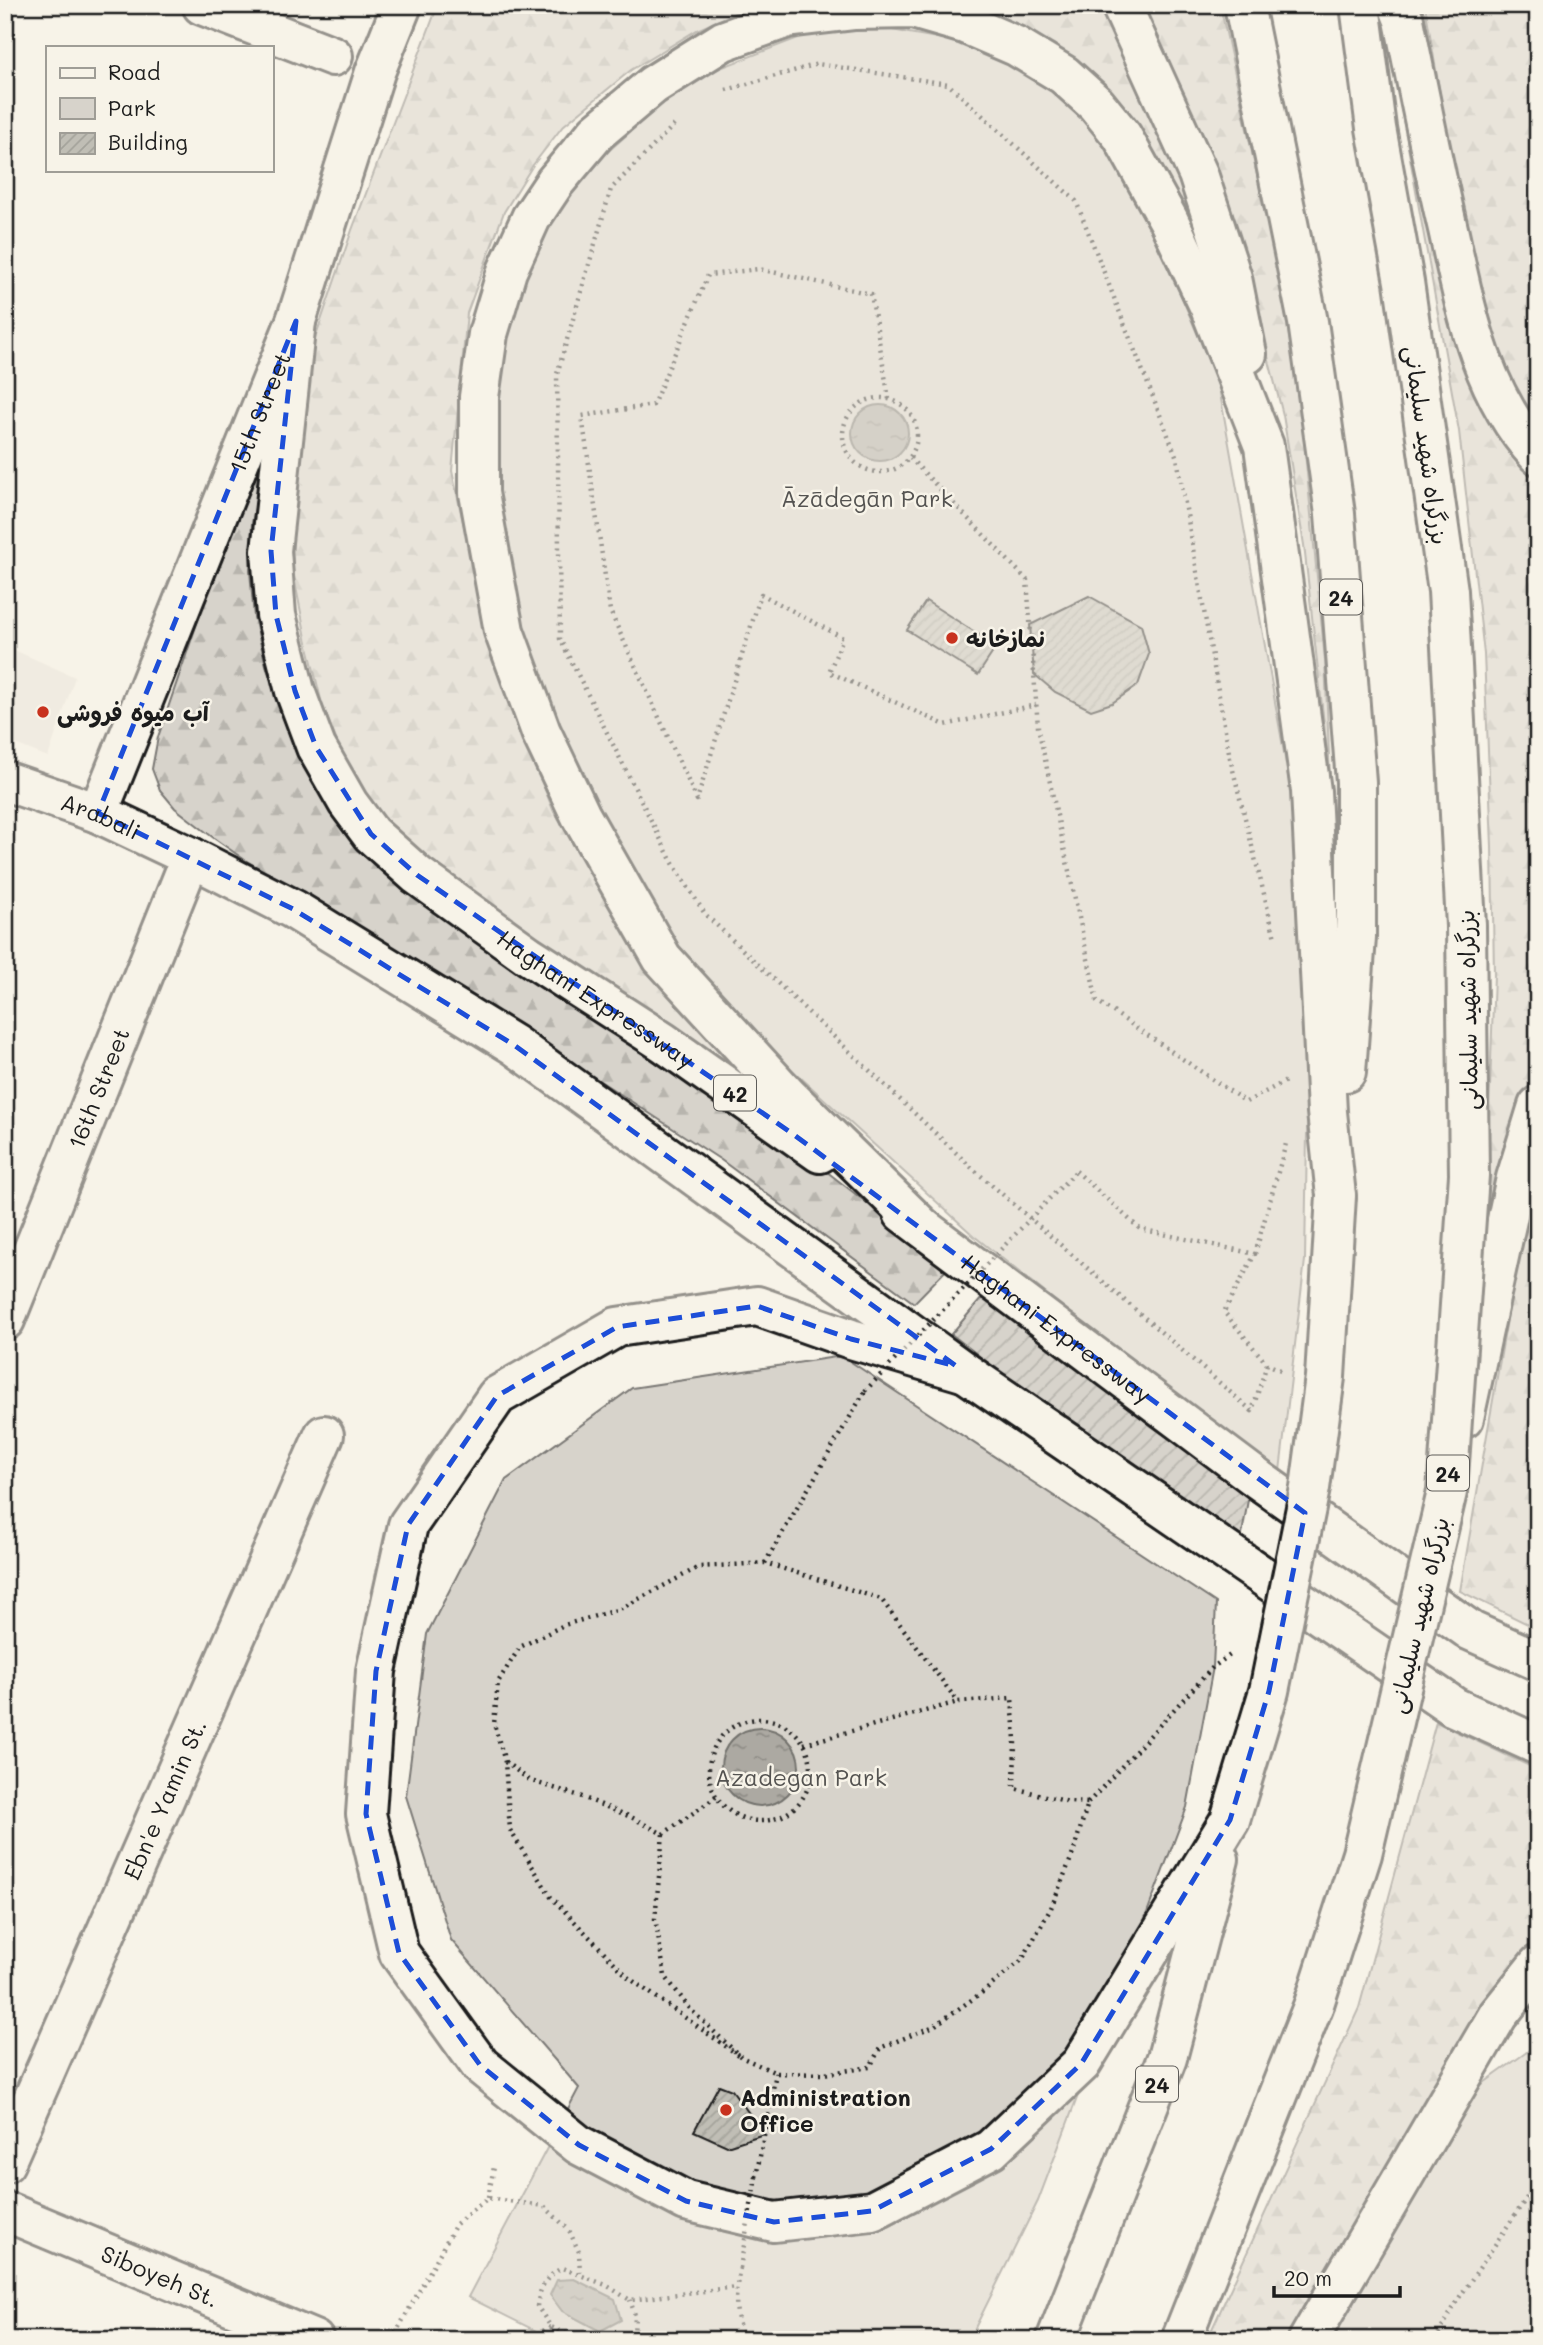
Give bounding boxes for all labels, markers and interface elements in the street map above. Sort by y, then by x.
legend [46,46,273,172]
text: Road [108,58,160,85]
text: Park [108,94,156,121]
text: Building [108,128,188,155]
street label: بزرگراه شهید سلیمانی [1397,344,1456,546]
street label: 15th Street [222,348,297,477]
park label: Āzādegān Park [781,483,953,513]
road number: 24 [1320,580,1362,614]
place label: نمازخانه [966,623,1045,653]
marker: نمازخانه [944,630,960,646]
place label: آب میوه فروشی [57,697,211,728]
marker: آب میوه فروشی [35,704,51,720]
street label: Arabali [57,786,146,846]
street label: بزرگراه شهید سلیمانی [1450,910,1485,1110]
street label: Haghani Expressway [491,923,700,1075]
street label: 16th Street [60,1023,136,1153]
road number: 42 [714,1076,756,1110]
street label: Haghani Expressway [956,1247,1158,1409]
road number: 24 [1427,1456,1469,1490]
street label: بزرگراه شهید سلیمانی [1381,1514,1456,1716]
street label: Ebn'e Yamin St. [116,1715,213,1884]
park label: Azadegan Park [715,1762,887,1792]
road number: 24 [1136,2066,1178,2102]
place label: Administration Office [740,2082,911,2138]
marker: Administration Office [718,2102,734,2118]
street label: Siboyeh St. [97,2238,223,2314]
scale bar [1274,2254,1400,2298]
text: 20 m [1284,2264,1332,2291]

